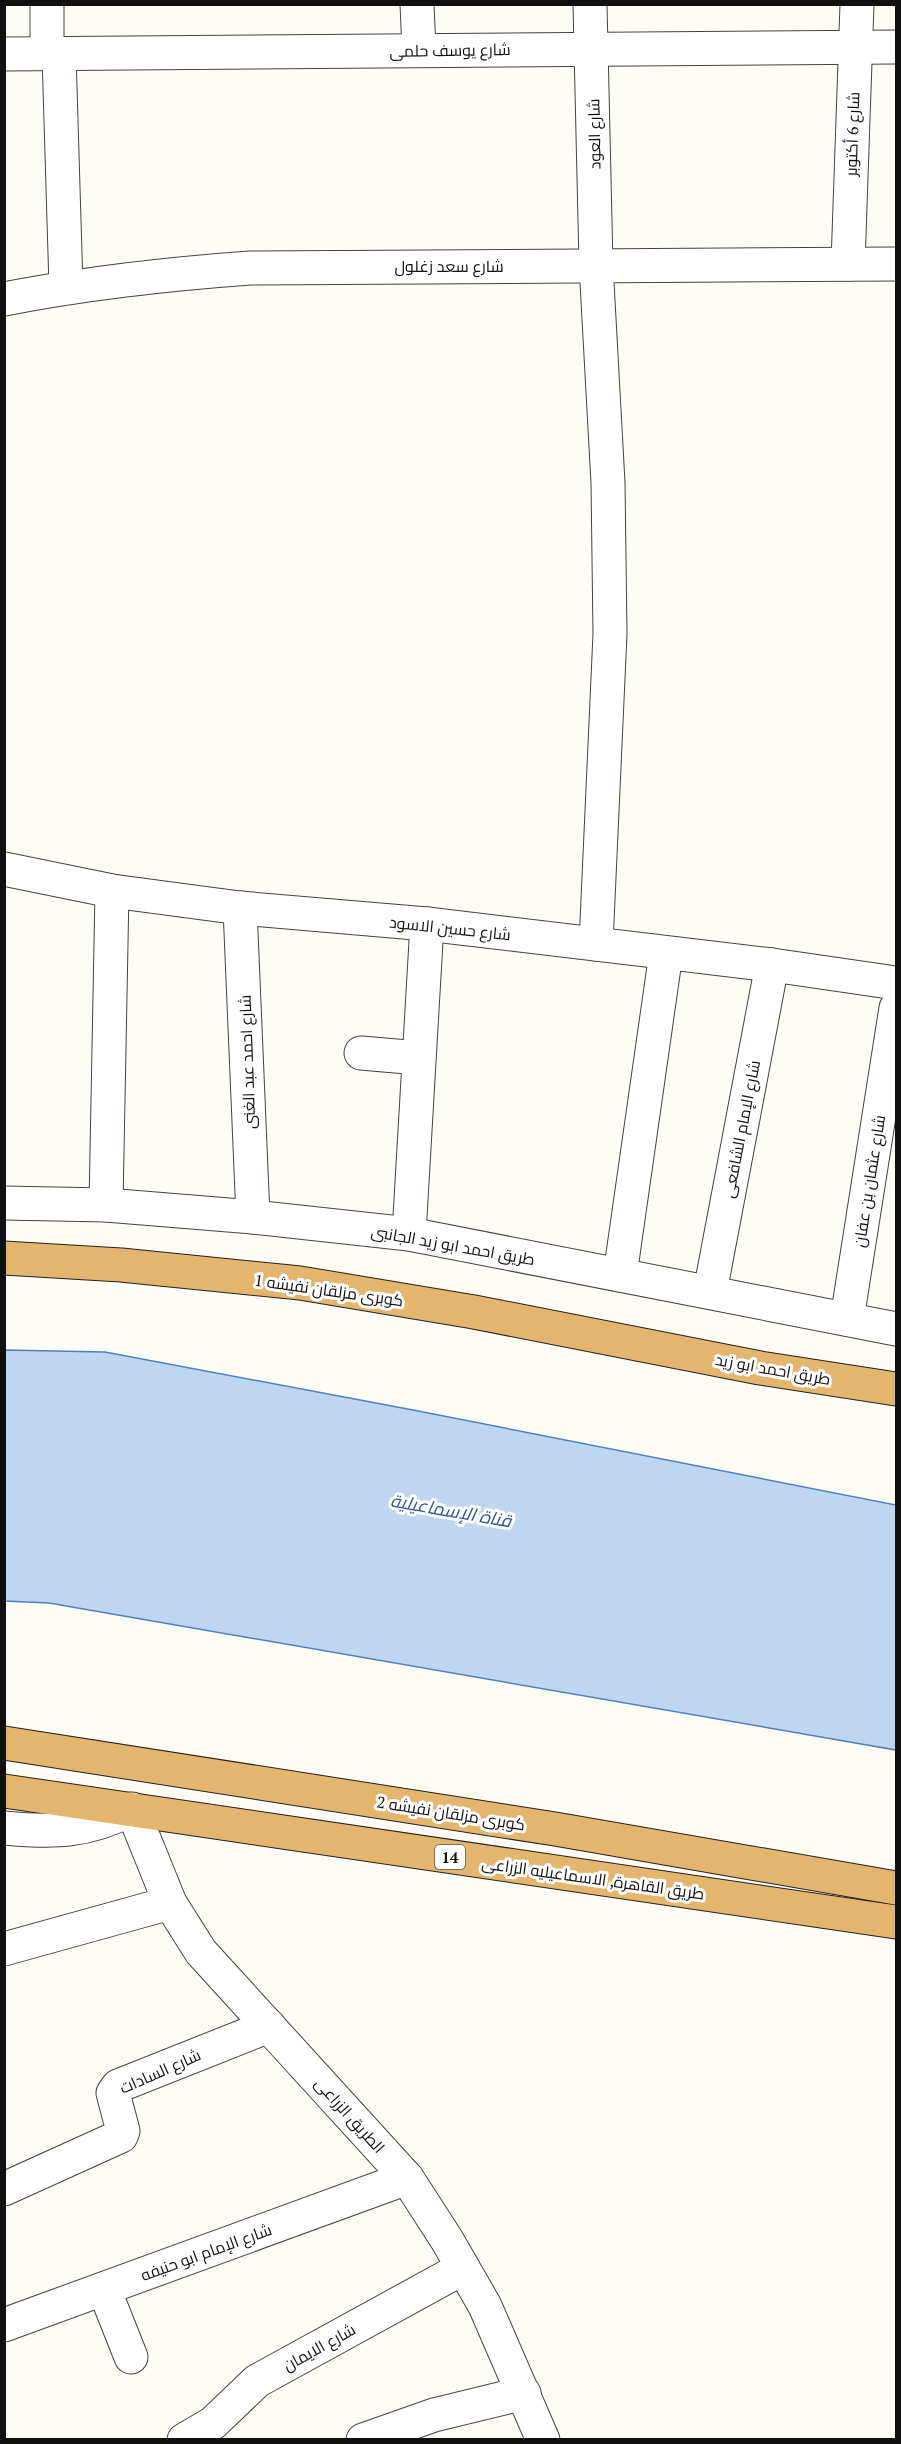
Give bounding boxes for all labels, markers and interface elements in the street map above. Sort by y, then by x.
street label: شارع يوسف حلمى [389,38,511,63]
street label: شارع 6 أكتوبر [839,91,865,178]
street label: شارع العود [582,98,607,170]
street label: شارع سعد زغلول [394,255,504,278]
street label: شارع حسين الاسود [388,911,512,946]
street label: شارع احمد عبد الغنى [234,994,261,1130]
street label: شارع الإمام الشافعى [717,1058,766,1200]
street label: شارع عثمان بن عفان [848,1113,891,1249]
street label: طريق احمد ابو زيد الجانبى [369,1220,537,1270]
street label: كوبرى مزلقان نفيشه 1 [253,1269,405,1311]
street label: طريق احمد ابو زيد [714,1348,832,1390]
water label: قناة الإسماعيلية [389,1488,514,1533]
street label: كوبرى مزلقان نفيشه 2 [375,1790,527,1836]
road number: 14 [435,1845,465,1869]
street label: طريق القاهرة, الاسماعيليه الزراعى [480,1851,706,1905]
street label: شارع السادات [116,2043,205,2100]
street label: الطريق الزراعى [310,2072,390,2158]
street label: شارع الإمام ابو حنيفه [137,2218,275,2287]
street label: شارع الايمان [279,2318,360,2377]

